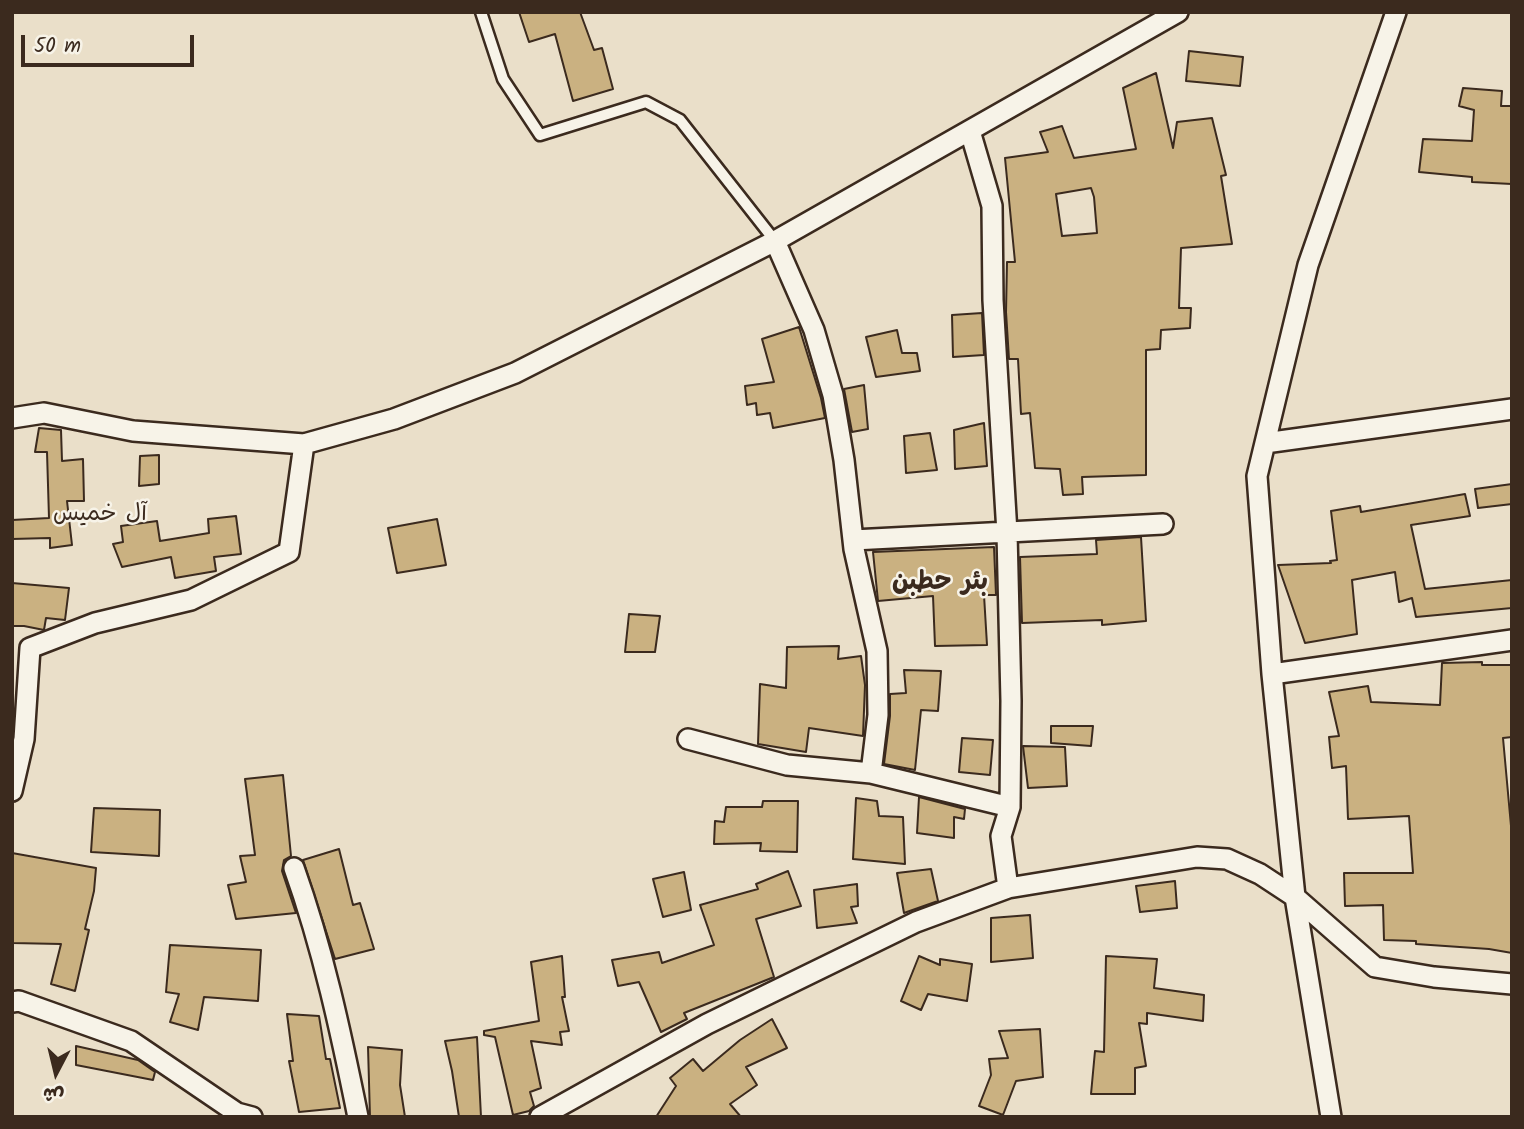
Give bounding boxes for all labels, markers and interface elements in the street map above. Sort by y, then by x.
scale bar [24,21,198,65]
text: 50 m [34,30,81,63]
district label: آل خميس [53,502,147,530]
district label: بئر حطبن [892,569,988,601]
north arrow [21,1038,91,1108]
text: ش [41,1078,66,1110]

